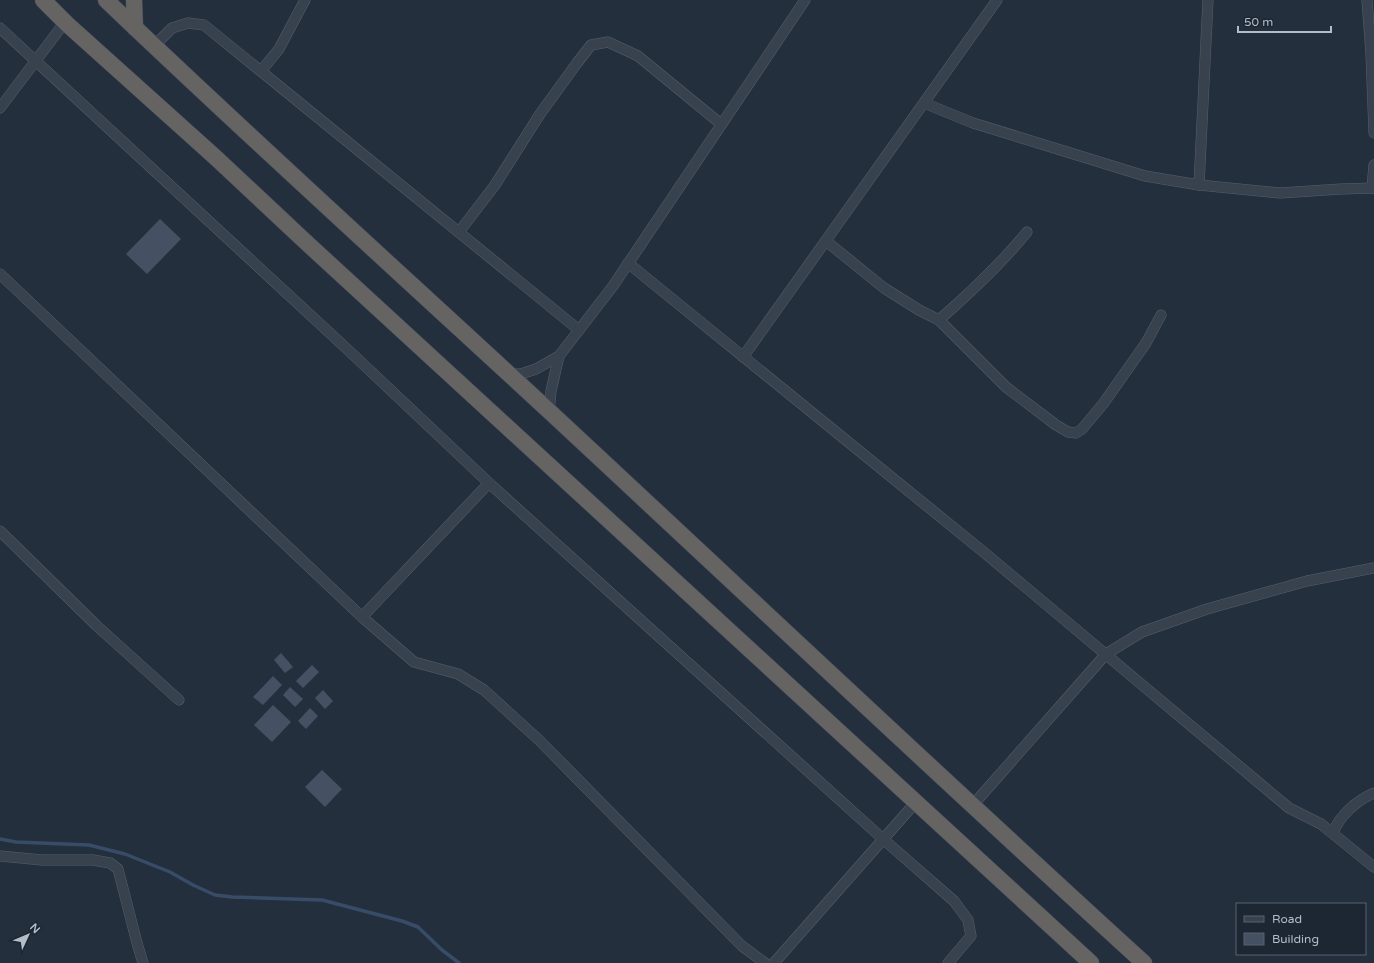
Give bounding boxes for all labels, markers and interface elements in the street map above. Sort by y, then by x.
scale bar [1238,8,1331,34]
text: 50 m [1244,15,1273,29]
legend [1236,903,1366,955]
text: Road [1272,912,1302,926]
north arrow [8,915,48,955]
text: N [27,921,43,936]
text: Building [1272,932,1319,946]

